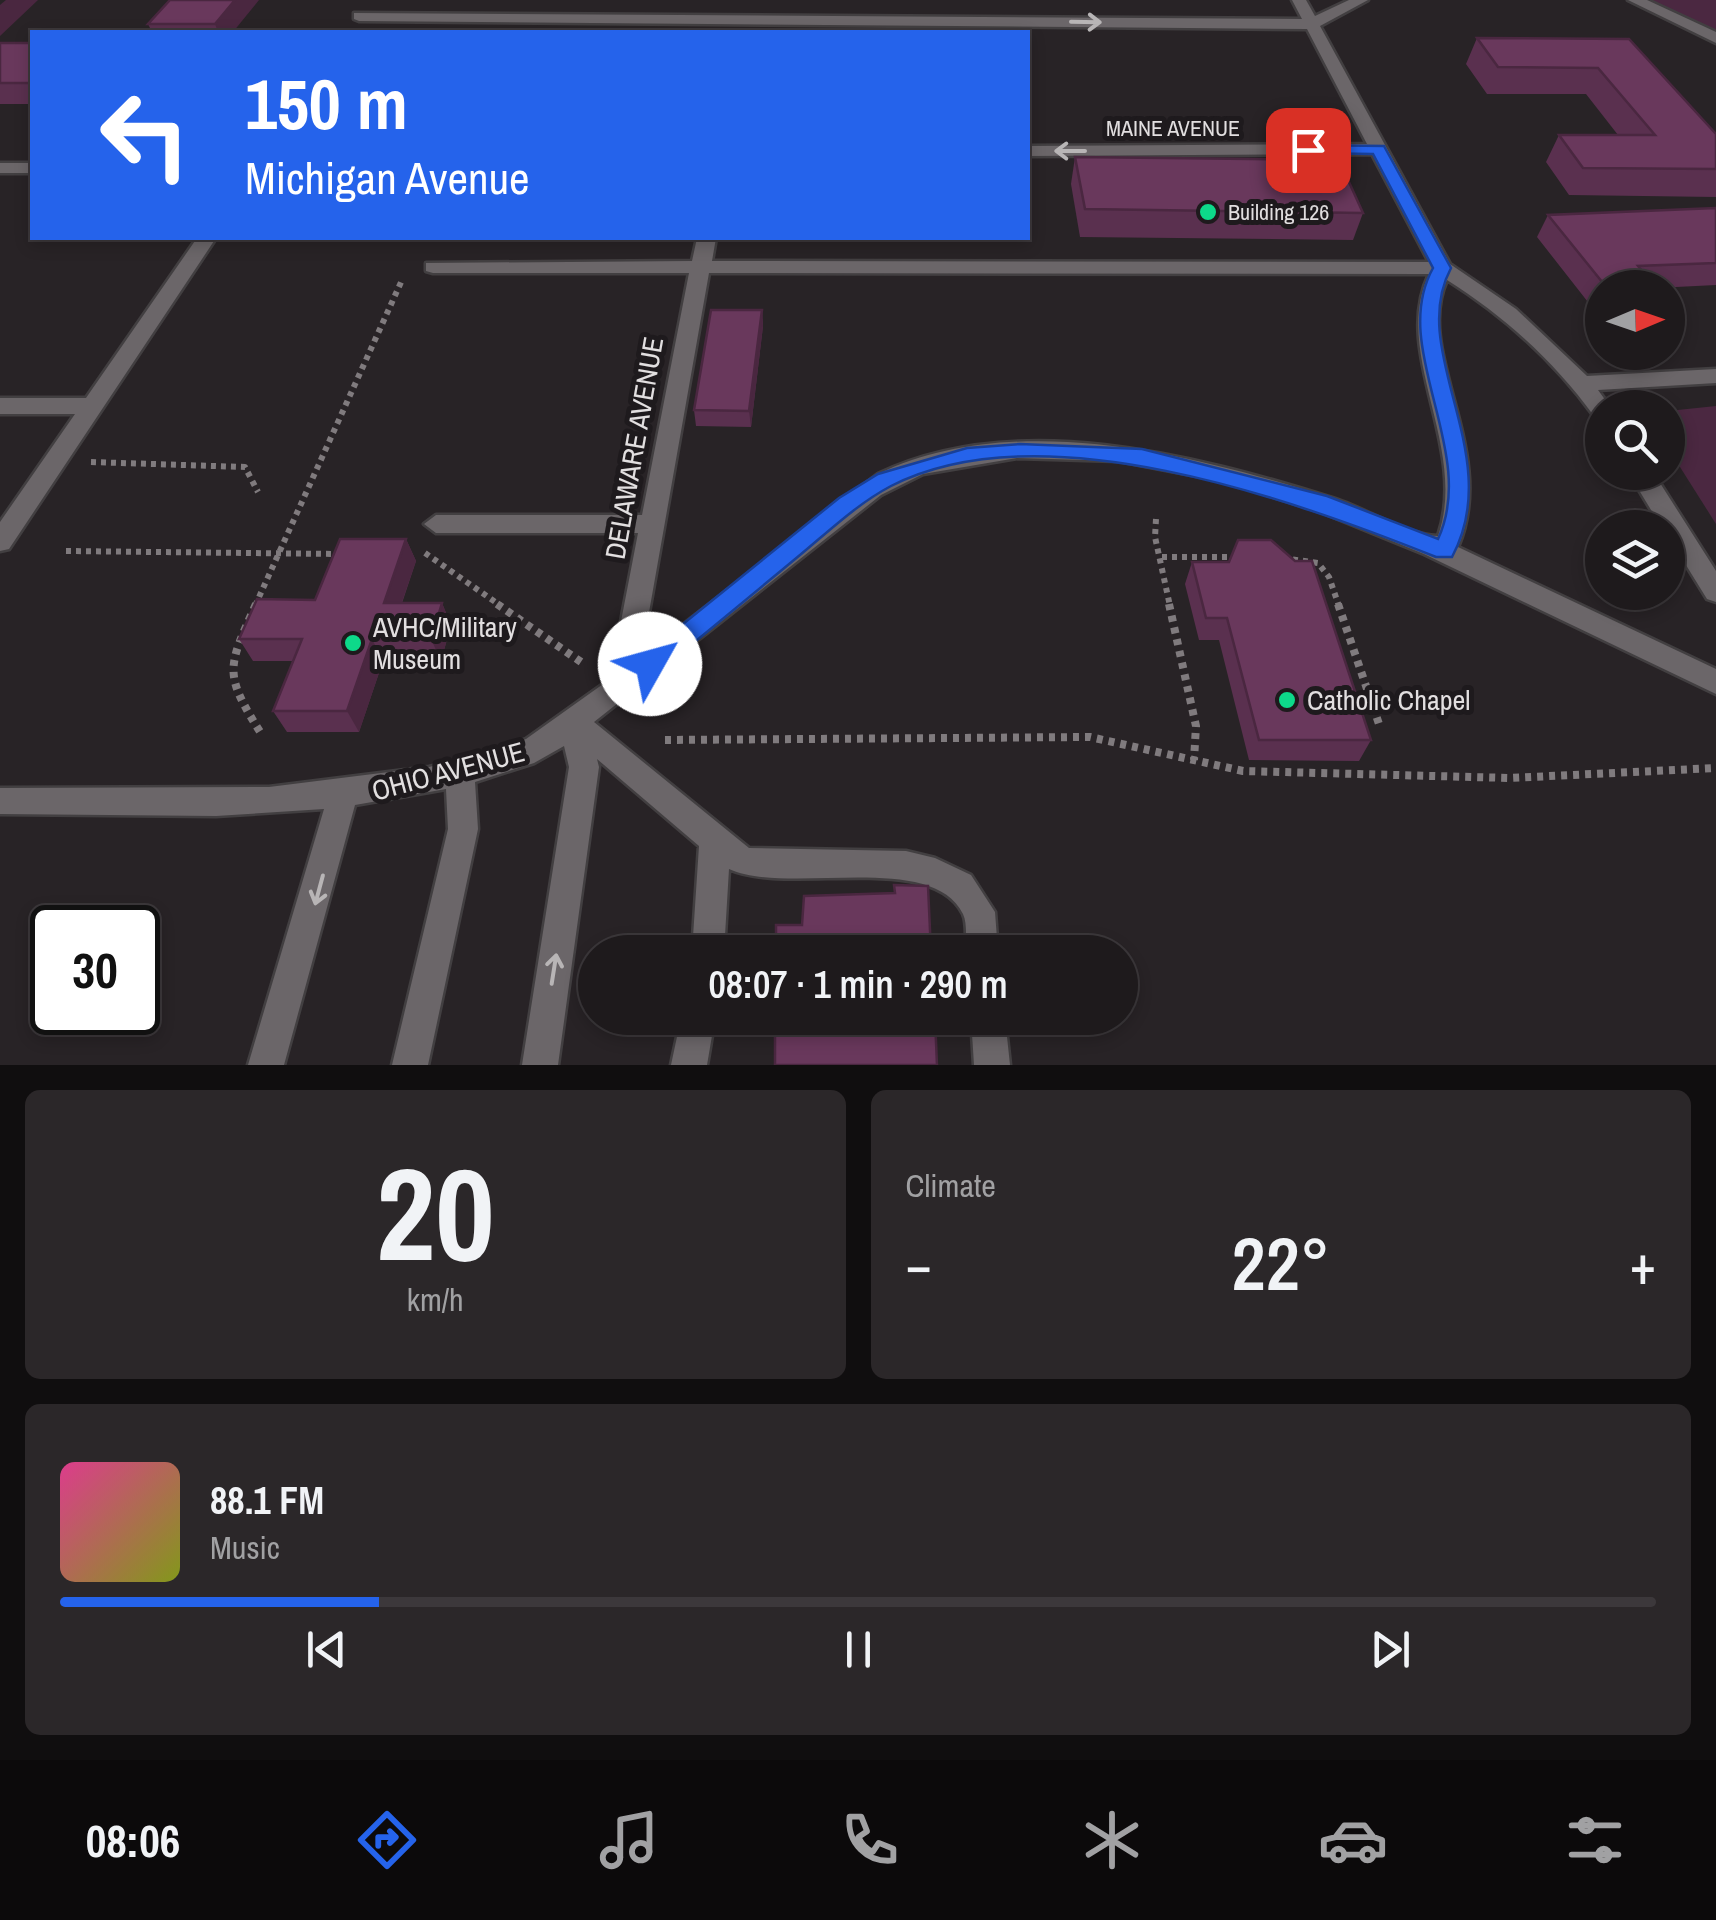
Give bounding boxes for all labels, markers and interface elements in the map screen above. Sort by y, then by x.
one-way arrow [1070,12,1102,32]
text: 150 m [245,57,408,151]
icon: left [80,70,210,200]
pin [1266,108,1351,193]
street label: MAINE AVENUE [1106,113,1240,143]
icon: arrive [1281,123,1336,178]
one-way arrow [1055,142,1088,160]
text: Michigan Avenue [245,147,530,208]
place label: Building 126 [1228,197,1329,227]
marker: Building 126 [1197,201,1219,223]
north arrow [1585,270,1685,370]
map controls [1585,270,1685,610]
street label: DELAWARE AVENUE [596,334,672,562]
button: search [1585,390,1685,490]
button: layers [1585,510,1685,610]
place label: AVHC/Military Museum [372,608,517,678]
position arrow [598,612,702,716]
marker: AVHC/Military Museum [342,632,364,654]
place label: Catholic Chapel [1307,681,1470,719]
marker: Catholic Chapel [1276,689,1298,711]
street label: OHIO AVENUE [367,732,529,810]
one-way arrow [308,874,327,905]
speed limit sign: 30 [30,905,160,1035]
one-way arrow [545,953,564,985]
text: 08:07 · 1 min · 290 m [708,959,1008,1010]
text: 20 [376,1125,495,1301]
text: Climate [906,1164,996,1207]
text: 22° [1232,1212,1330,1313]
text: − [906,1227,932,1301]
text: + [1630,1227,1656,1301]
text: km/h [407,1278,464,1321]
text: 88.1 FM [210,1475,324,1526]
text: Music [210,1526,280,1569]
icon: previous [299,1622,354,1677]
icon: pause [831,1622,886,1677]
icon: next [1363,1622,1418,1677]
icon: directions [352,1805,422,1875]
icon: music [594,1805,664,1875]
icon: phone [835,1805,905,1875]
icon: climate [1077,1805,1147,1875]
icon: car [1318,1805,1388,1875]
icon: filters [1560,1805,1630,1875]
text: 08:06 [86,1810,180,1871]

